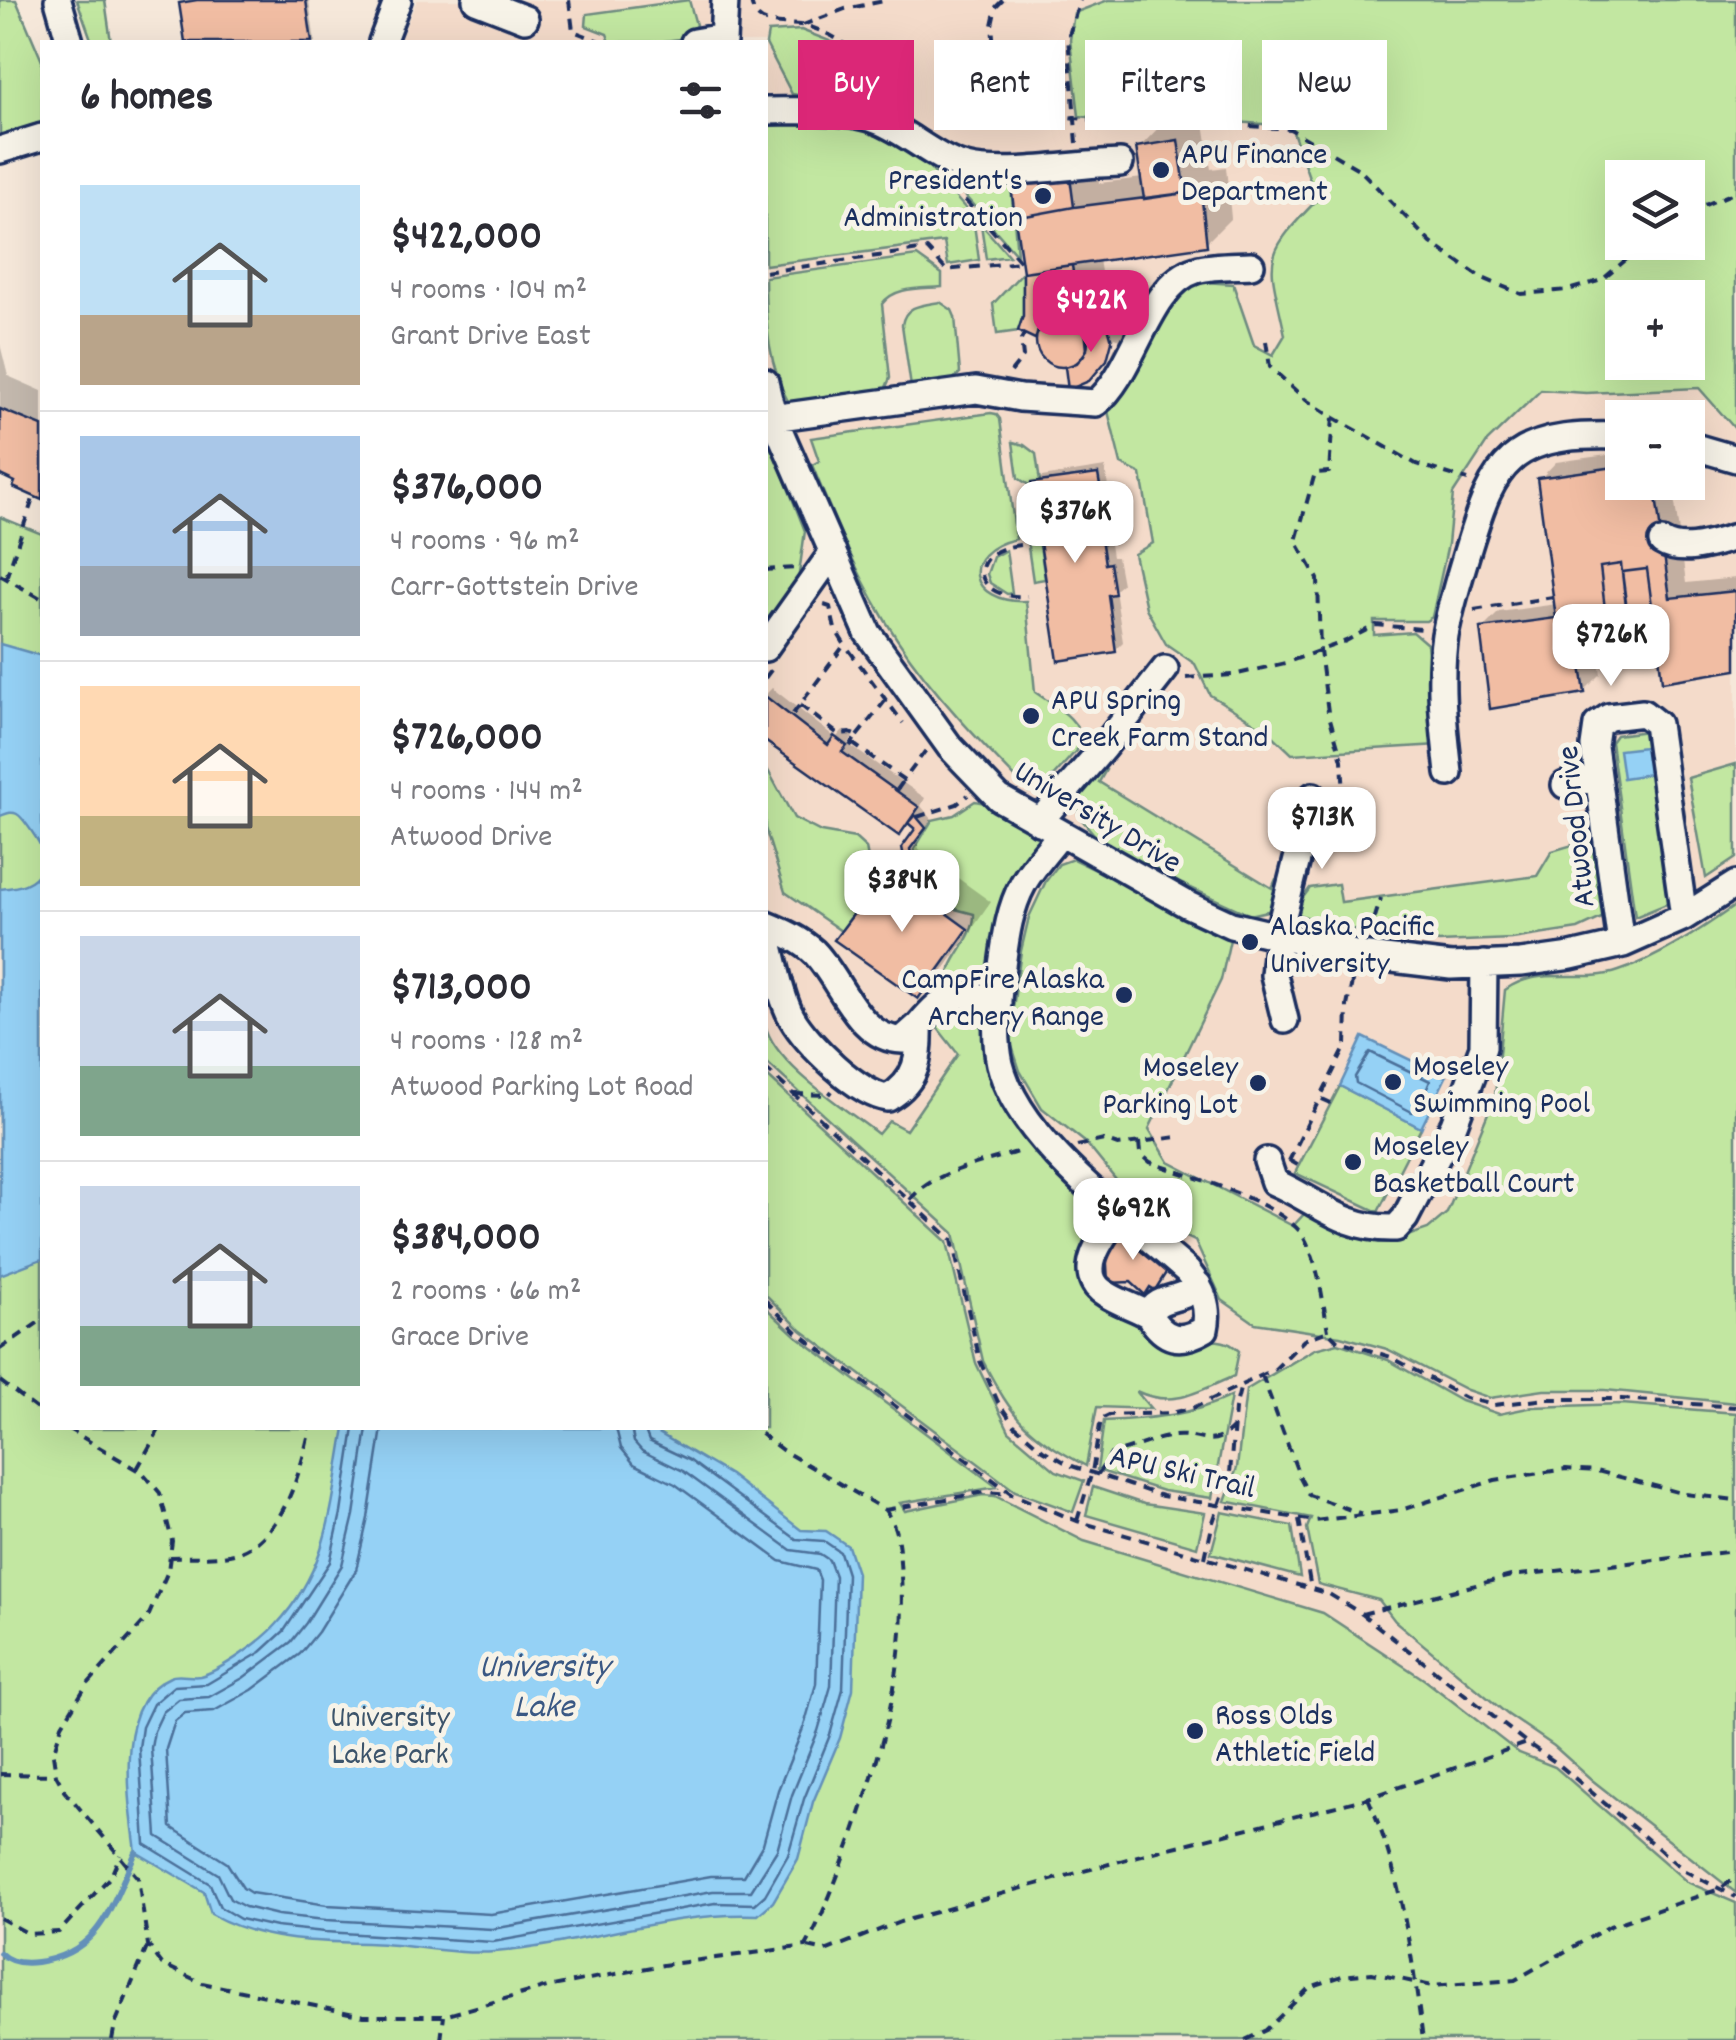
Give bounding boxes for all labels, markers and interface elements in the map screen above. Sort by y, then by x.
chip: Buy [798,40,914,130]
chip: Rent [934,40,1065,130]
chip: Filters [1085,40,1242,130]
chip: New [1262,40,1387,130]
text: 6 homes [80,70,213,130]
icon: filters [673,73,728,128]
place label: APU Finance Department [1181,134,1328,217]
marker: APU Finance Department [1150,159,1172,181]
place label: President's Administration [843,160,1023,243]
map controls [1605,160,1705,500]
button: layers [1605,160,1705,260]
marker: President's Administration [1032,185,1054,207]
text: $422,000 [390,209,542,269]
icon: home [160,225,280,345]
text: 4 rooms · 104 m² [390,269,587,315]
pin: $422K [1021,270,1161,355]
text: $422K [1055,279,1127,325]
button: + [1605,280,1705,380]
text: Grant Drive East [390,315,591,361]
button: − [1605,400,1705,500]
text: $376,000 [390,460,543,520]
icon: home [160,476,280,596]
pin: $376K [1005,481,1145,566]
text: $376K [1038,490,1112,536]
text: 4 rooms · 96 m² [390,520,580,566]
text: Carr-Gottstein Drive [390,566,639,612]
pin: $726K [1541,604,1681,689]
text: $726K [1575,613,1647,659]
place label: APU Spring Creek Farm Stand [1051,680,1268,763]
marker: APU Spring Creek Farm Stand [1020,705,1042,727]
text: $726,000 [390,710,543,770]
icon: home [160,726,280,846]
street label: Atwood Drive [1548,743,1610,910]
street label: University Drive [1004,751,1189,888]
text: 4 rooms · 144 m² [390,770,583,816]
pin: $713K [1252,787,1392,872]
text: $713K [1290,796,1354,842]
text: Atwood Drive [390,816,552,862]
pin: $384K [832,850,972,935]
text: $384K [866,859,938,905]
place label: Alaska Pacific University [1270,906,1435,989]
marker: Alaska Pacific University [1239,931,1261,953]
place label: CampFire Alaska Archery Range [901,959,1105,1042]
text: $713,000 [390,960,532,1020]
icon: home [160,976,280,1096]
marker: CampFire Alaska Archery Range [1113,984,1135,1006]
text: 4 rooms · 128 m² [390,1020,583,1066]
place label: Moseley Swimming Pool [1413,1046,1591,1129]
place label: Moseley Parking Lot [1102,1047,1239,1130]
text: Atwood Parking Lot Road [390,1066,694,1112]
marker: Moseley Swimming Pool [1382,1071,1404,1093]
marker: Moseley Parking Lot [1247,1072,1269,1094]
place label: Moseley Basketball Court [1373,1126,1575,1209]
marker: Moseley Basketball Court [1342,1151,1364,1173]
pin: $692K [1063,1178,1203,1263]
text: $692K [1095,1187,1171,1233]
text: $384,000 [390,1210,541,1270]
icon: home [160,1226,280,1346]
text: 2 rooms · 66 m² [390,1270,581,1316]
text: Grace Drive [390,1316,529,1362]
street label: APU Ski Trail [1104,1436,1260,1514]
water label: University Lake [479,1644,614,1734]
place label: Ross Olds Athletic Field [1215,1695,1375,1778]
park label: University Lake Park [330,1697,451,1780]
marker: Ross Olds Athletic Field [1184,1720,1206,1742]

